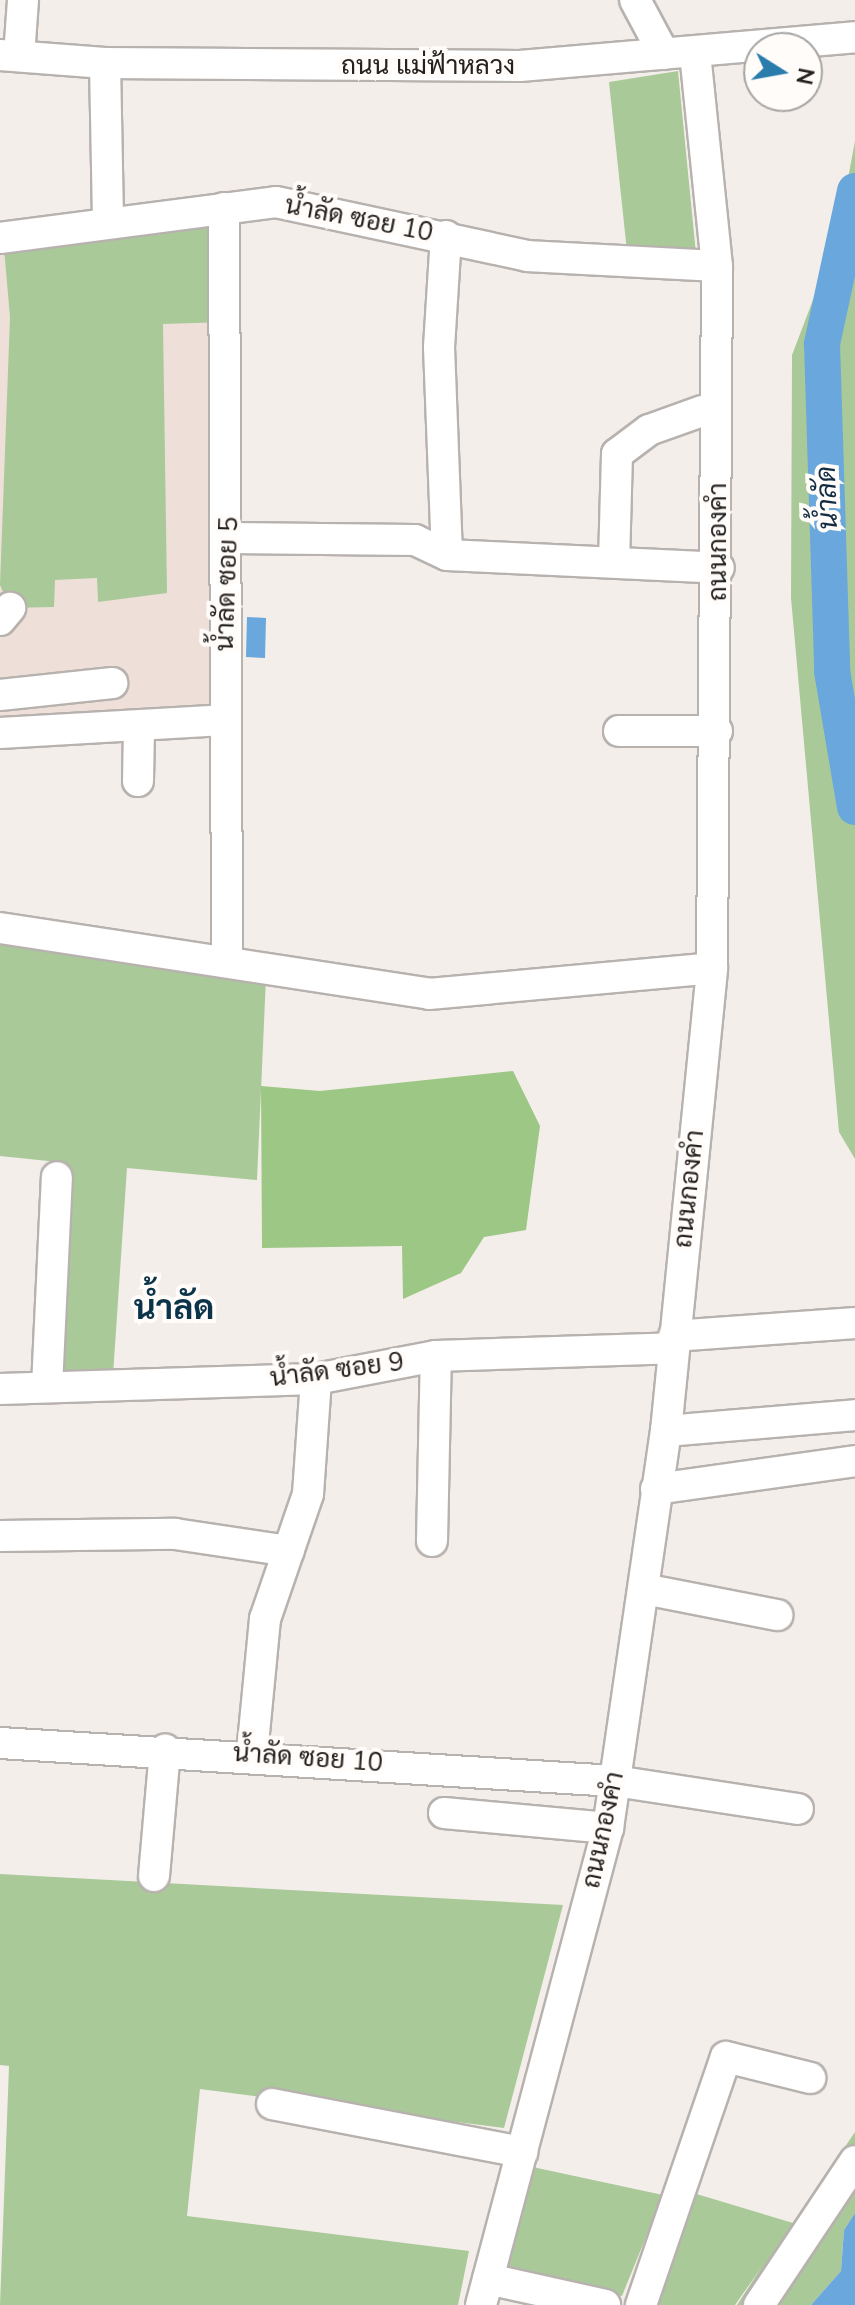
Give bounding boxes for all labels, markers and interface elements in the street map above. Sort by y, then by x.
north arrow [743,32,823,112]
street label: ถนน แม่ฟ้าหลวง [341,50,515,82]
text: N [788,65,821,87]
street label: น้ำลัด ซอย 10 [282,189,436,249]
water label: น้ำลัด [809,465,845,531]
street label: ถนนกองคำ [702,483,734,601]
street label: น้ำลัด ซอย 5 [209,516,245,652]
street label: ถนนกองคำ [667,1128,711,1250]
district label: น้ำลัด [134,1289,214,1329]
street label: น้ำลัด ซอย 9 [268,1346,406,1394]
street label: น้ำลัด ซอย 10 [232,1737,384,1779]
street label: ถนนกองคำ [575,1769,631,1891]

